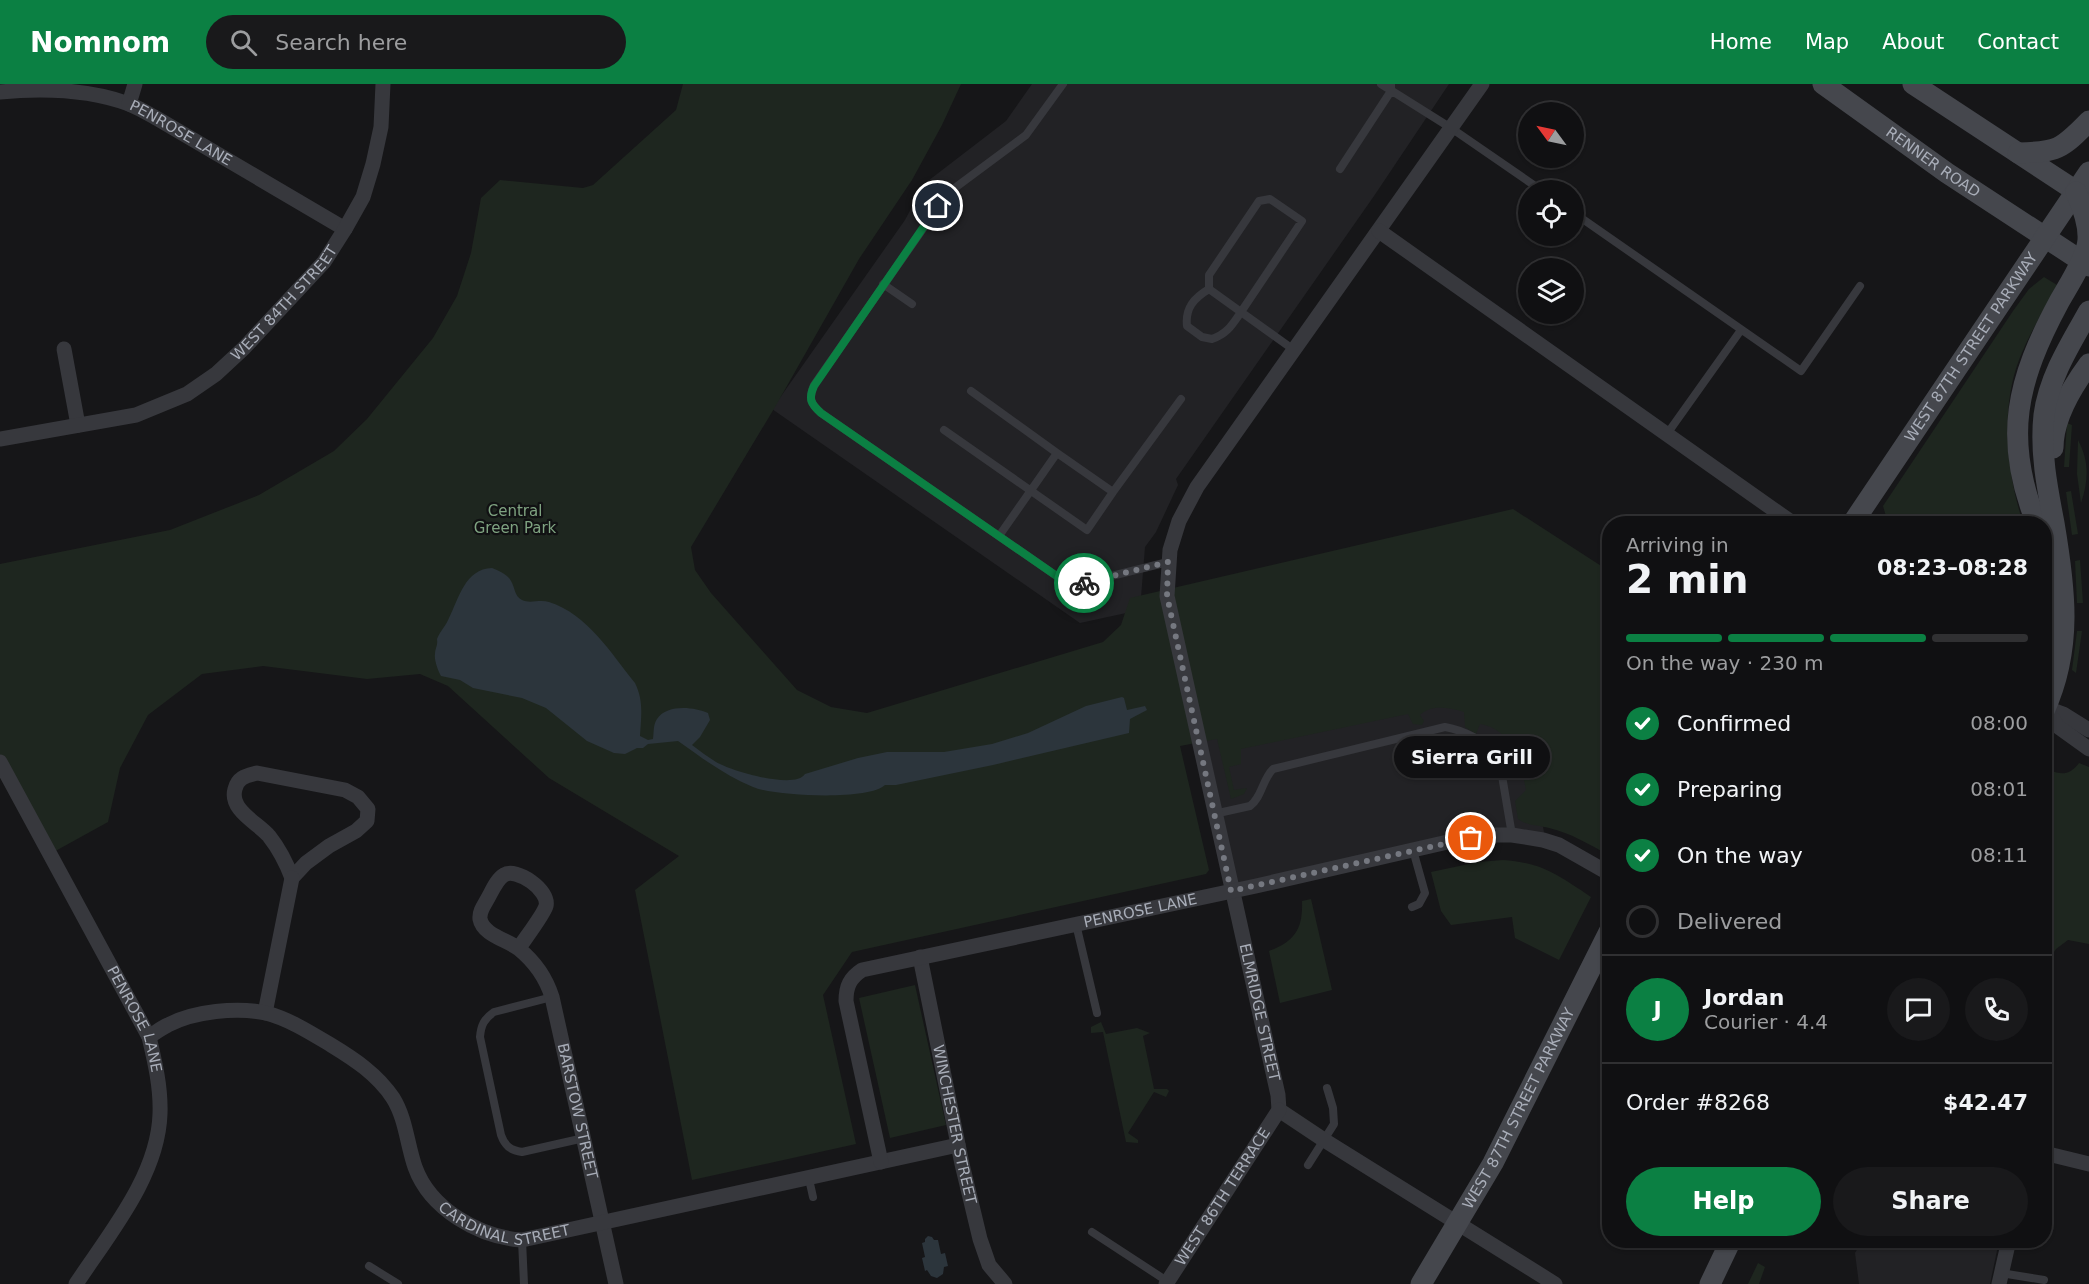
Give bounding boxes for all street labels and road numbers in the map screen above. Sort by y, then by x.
street label: PENROSE LANE [127,96,235,170]
street label: RENNER ROAD [1882,123,1984,201]
street label: WEST 84TH STREET [227,242,341,364]
street label: WEST 87TH STREET PARKWAY [1901,248,2042,445]
street label: PENROSE LANE [1082,890,1199,932]
street label: ELMRIDGE STREET [1236,942,1284,1084]
street label: PENROSE LANE [103,963,165,1074]
street label: WEST 87TH STREET PARKWAY [1459,1004,1579,1212]
street label: BARSTOW STREET [554,1042,601,1181]
street label: WINCHESTER STREET [929,1043,981,1207]
street label: WEST 86TH TERRACE [1171,1124,1274,1269]
street label: CARDINAL STREET [435,1198,572,1249]

